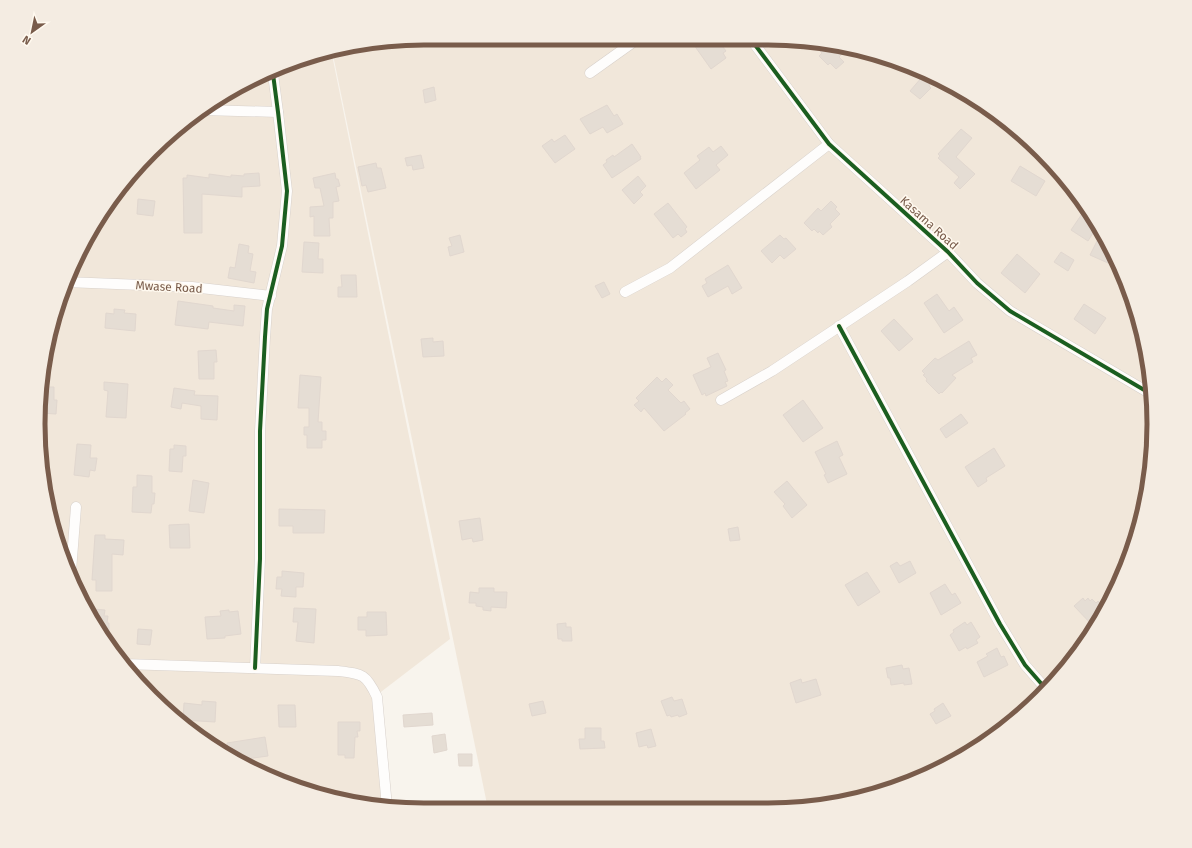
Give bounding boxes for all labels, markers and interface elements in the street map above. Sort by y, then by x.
north arrow [12,12,52,52]
text: N [20,33,33,47]
street label: Kasama Road [897,193,961,253]
street label: Mwase Road [135,278,203,296]

